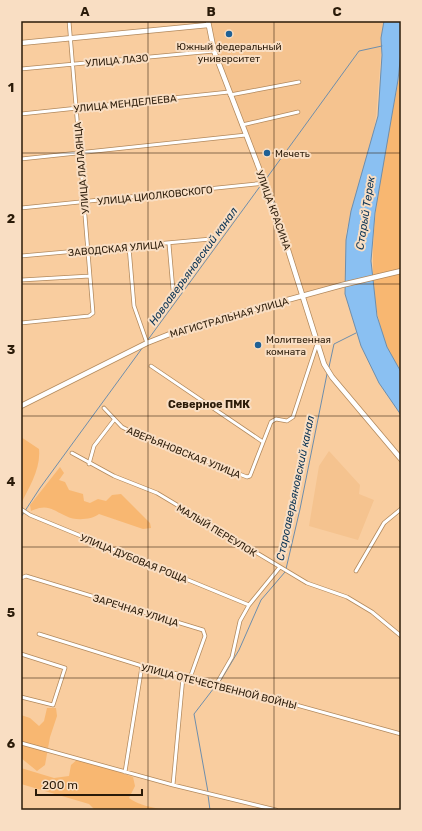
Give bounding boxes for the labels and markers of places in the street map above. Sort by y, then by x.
marker: Южный федеральный университет [224,29,234,39]
place label: Южный федеральный университет [176,41,282,65]
marker: Мечеть [262,148,272,158]
place label: Мечеть [275,148,310,160]
place label: Молитвенная комната [266,334,331,358]
marker: Молитвенная комната [253,340,263,350]

